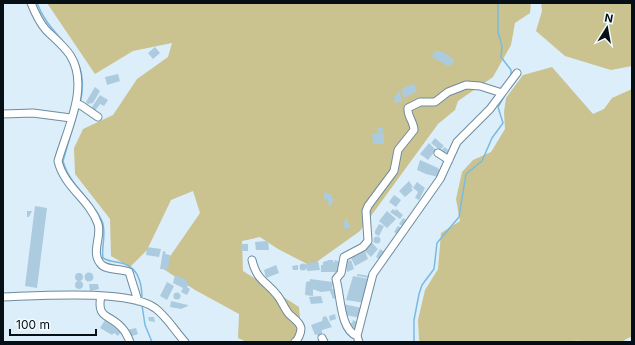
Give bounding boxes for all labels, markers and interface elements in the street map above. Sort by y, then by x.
north arrow [587,8,627,48]
text: N [603,11,614,26]
scale bar [10,311,96,337]
text: 100 m [16,317,50,332]

